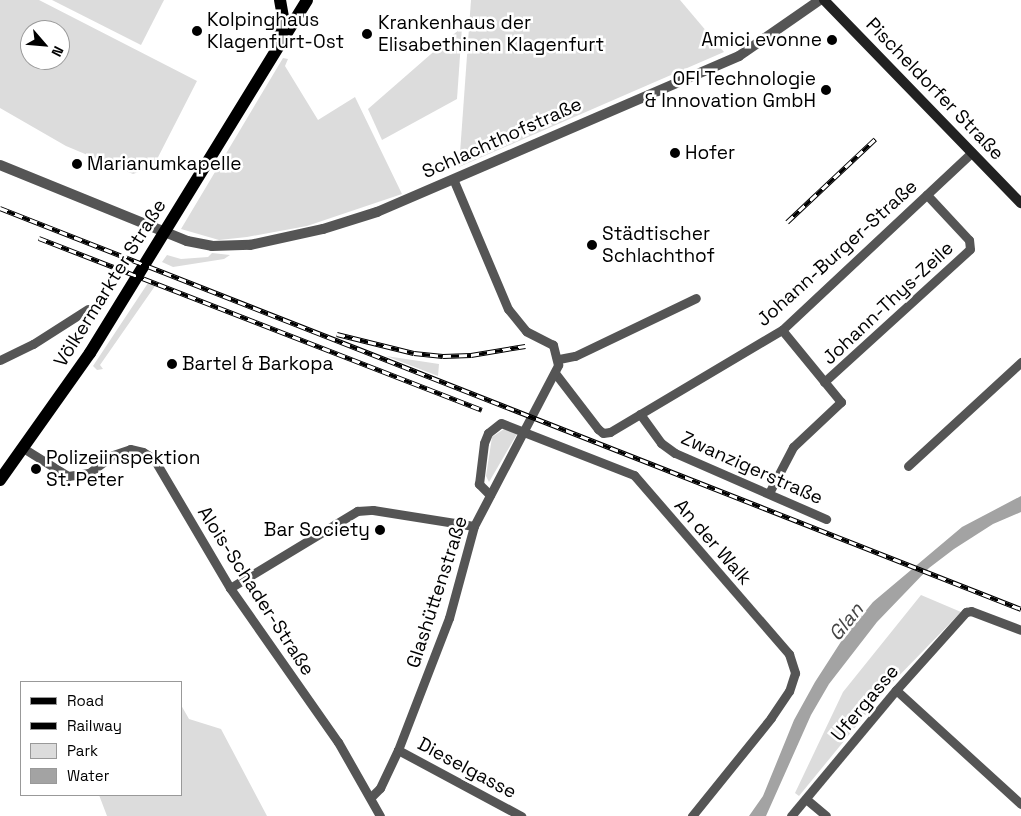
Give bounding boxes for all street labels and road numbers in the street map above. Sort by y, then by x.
street label: Pischeldorfer Straße [861,13,1009,165]
street label: Schlachthofstraße [419,93,585,183]
street label: Johann-Burger-Straße [752,175,922,331]
street label: Völkermarkter Straße [49,195,171,371]
street label: Johann-Thys-Zeile [818,237,958,369]
street label: Zwanzigerstraße [678,426,826,510]
street label: An der Walk [670,494,756,590]
street label: Alois-Schader-Straße [193,502,319,680]
street label: Glashüttenstraße [402,513,472,671]
street label: Ufergasse [826,660,904,746]
street label: Dieselgasse [414,732,520,804]

